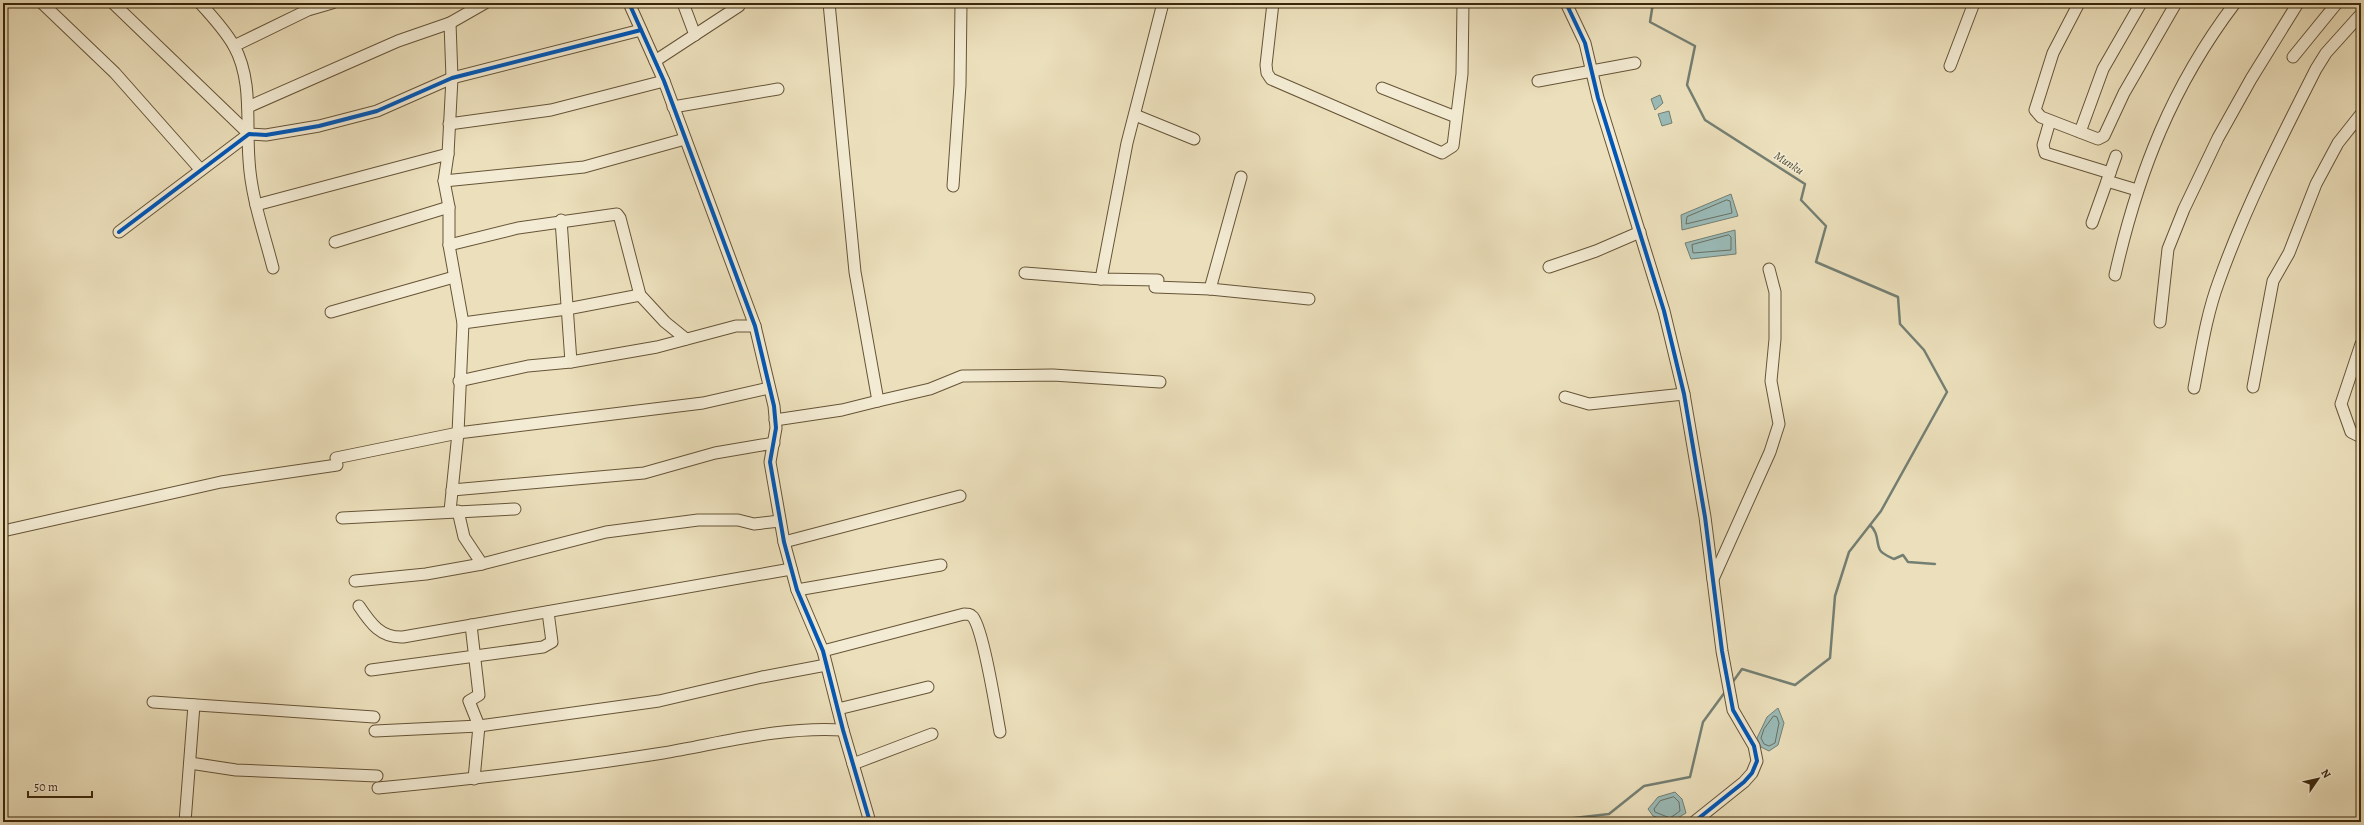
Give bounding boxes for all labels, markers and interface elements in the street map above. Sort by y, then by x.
water label: Munku [1771,147,1807,179]
north arrow [2298,759,2338,799]
text: N [2317,766,2334,781]
scale bar [28,773,92,799]
text: 50 m [34,779,58,795]

